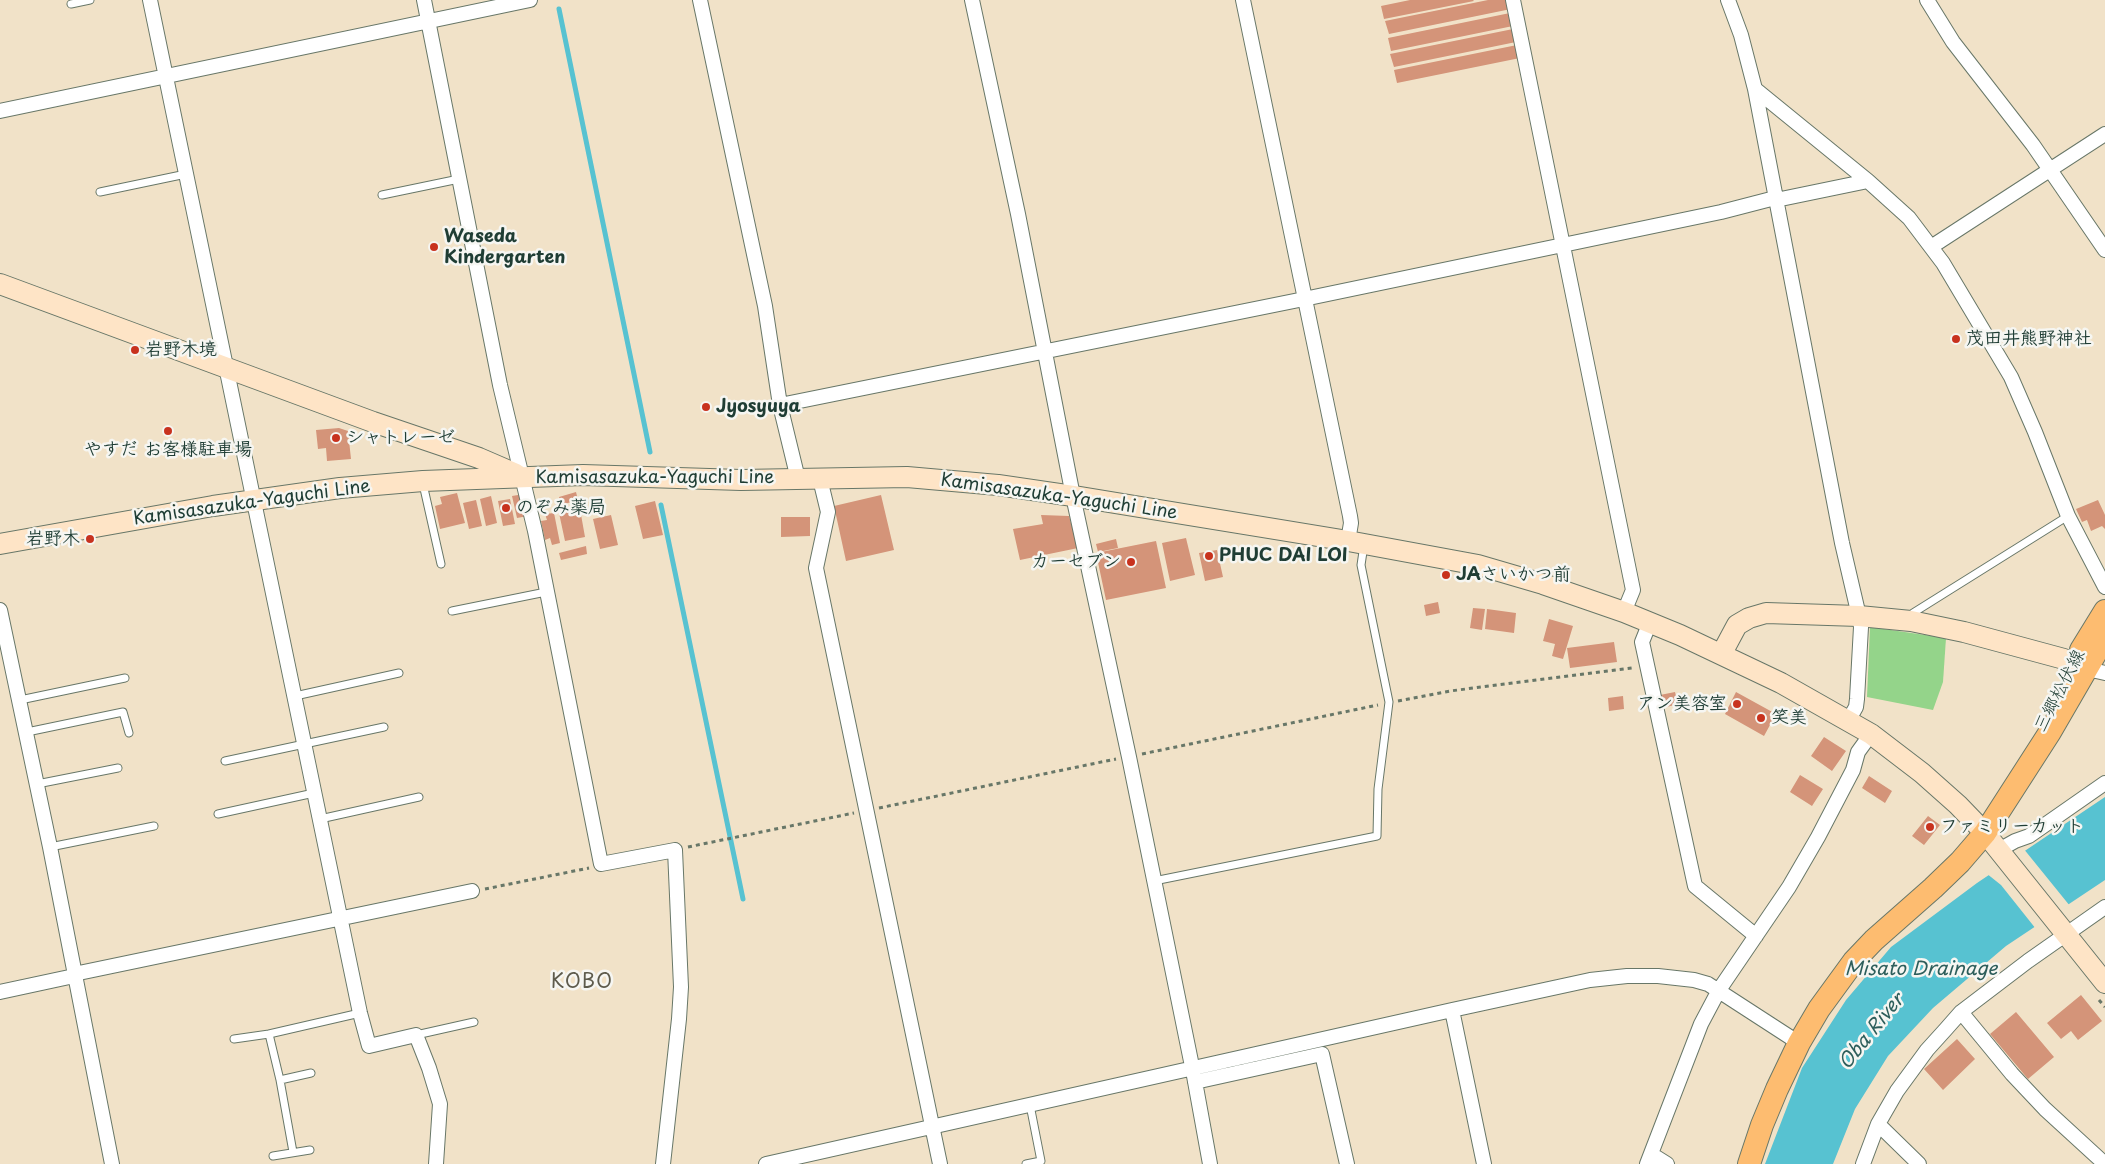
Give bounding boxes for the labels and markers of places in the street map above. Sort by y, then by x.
place label: Waseda Kindergarten [444,226,565,268]
marker: Waseda Kindergarten [428,241,440,253]
place label: 茂田井熊野神社 [1966,328,2092,350]
marker: 茂田井熊野神社 [1950,333,1962,345]
place label: 岩野木境 [145,339,217,361]
marker: 岩野木境 [129,344,141,356]
place label: Jyosyuya [716,396,801,418]
marker: Jyosyuya [700,401,712,413]
marker: やすだ お客様駐車場 [162,425,174,437]
place label: シャトレーゼ [346,427,455,449]
marker: シャトレーゼ [330,432,342,444]
place label: やすだ お客様駐車場 [84,439,252,461]
place label: のぞみ薬局 [516,497,606,519]
marker: のぞみ薬局 [500,502,512,514]
place label: 岩野木 [26,528,80,550]
marker: 岩野木 [84,533,96,545]
place label: PHUC DAI LOI [1219,545,1348,567]
marker: PHUC DAI LOI [1203,550,1215,562]
place label: カーセブン [1031,551,1121,573]
marker: カーセブン [1125,556,1137,568]
place label: JAさいかつ前 [1456,564,1571,586]
marker: JAさいかつ前 [1440,569,1452,581]
place label: アン美容室 [1637,693,1727,715]
marker: アン美容室 [1731,698,1743,710]
place label: 笑美 [1771,707,1807,729]
marker: 笑美 [1755,712,1767,724]
place label: ファミリーカット [1940,816,2084,838]
marker: ファミリーカット [1924,821,1936,833]

